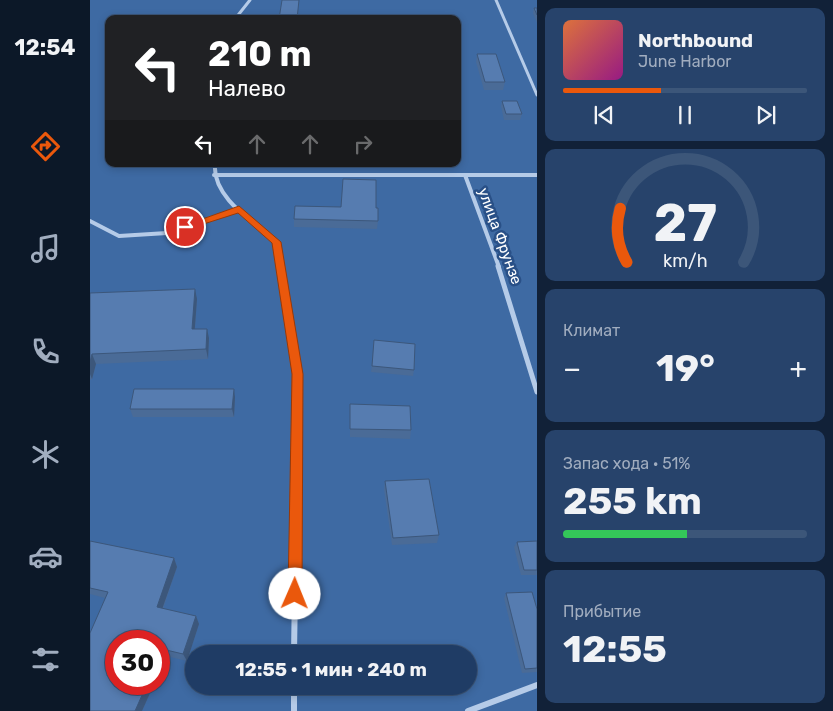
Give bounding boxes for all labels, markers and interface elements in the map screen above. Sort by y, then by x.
text: Northbound [638,29,753,52]
text: 210 m [208,33,311,75]
text: 12:54 [15,34,75,61]
icon: left [125,35,190,100]
text: June Harbor [638,52,731,71]
text: Налево [208,75,286,102]
icon: previous [590,101,618,129]
icon: pause [671,101,699,129]
icon: next [752,101,780,129]
icon: directions [28,129,63,164]
icon: left [190,130,218,158]
icon: ahead [243,130,271,158]
icon: ahead [296,130,324,158]
icon: right [349,130,377,158]
street label: улица Фрунзе [474,185,526,287]
text: 27 [653,192,717,254]
pin [164,206,206,248]
icon: arrive [171,213,199,241]
icon: music [28,231,63,266]
text: km/h [663,250,707,271]
text: Климат [563,321,620,340]
icon: phone [28,334,63,369]
text: 19° [656,345,715,391]
text: − [563,352,581,385]
text: + [790,352,807,385]
icon: climate [28,437,63,472]
text: Запас хода · 51% [563,454,690,473]
text: 255 km [563,478,702,524]
icon: car [28,539,63,574]
position arrow [268,567,320,619]
text: Прибытие [563,602,641,621]
text: 12:55 [563,626,667,672]
speed limit sign: 30 [105,630,170,695]
icon: filters [28,642,63,677]
text: 12:55 · 1 мин · 240 m [235,658,427,681]

